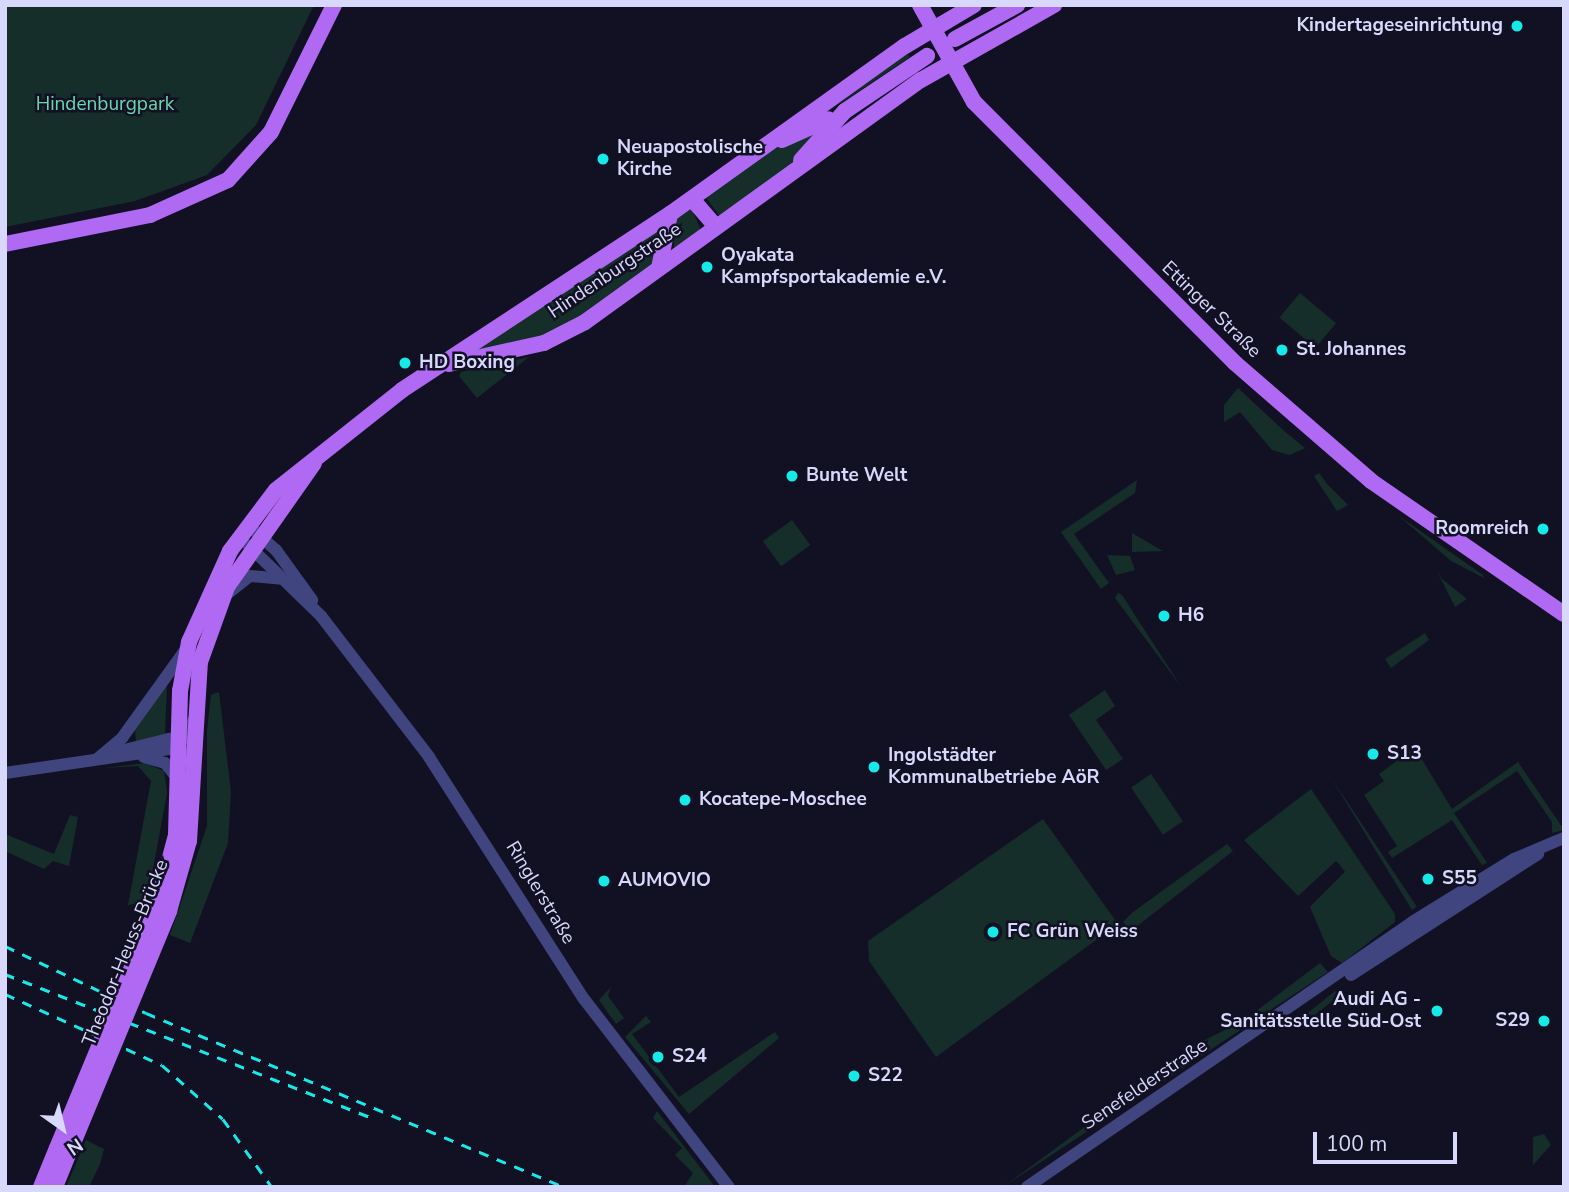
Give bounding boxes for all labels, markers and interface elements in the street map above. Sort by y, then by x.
place label: Kindertageseinrichtung [1296,15,1503,37]
marker: Kindertageseinrichtung [1509,18,1525,34]
park label: Hindenburgpark [36,94,174,116]
place label: Neuapostolische Kirche [617,137,763,181]
marker: Neuapostolische Kirche [595,151,611,167]
street label: Hindenburgstraße [544,218,686,324]
place label: Oyakata Kampfsportakademie e.V. [721,245,946,289]
street label: Ettinger Straße [1157,257,1265,363]
marker: Oyakata Kampfsportakademie e.V. [699,259,715,275]
place label: St. Johannes [1296,339,1406,361]
marker: St. Johannes [1274,342,1290,358]
place label: HD Boxing [419,352,515,374]
marker: HD Boxing [397,355,413,371]
place label: Bunte Welt [806,465,907,487]
marker: Bunte Welt [784,468,800,484]
place label: Roomreich [1435,518,1529,540]
marker: Roomreich [1535,521,1551,537]
place label: H6 [1178,605,1204,627]
marker: H6 [1156,608,1172,624]
place label: S13 [1387,743,1422,765]
place label: Ingolstädter Kommunalbetriebe AöR [888,745,1100,789]
marker: S13 [1365,746,1381,762]
marker: Ingolstädter Kommunalbetriebe AöR [866,759,882,775]
place label: Kocatepe-Moschee [699,789,867,811]
marker: Kocatepe-Moschee [677,792,693,808]
street label: Ringlerstraße [500,838,580,948]
street label: Theodor-Heuss-Brücke [78,856,174,1050]
place label: S55 [1442,868,1477,890]
place label: AUMOVIO [618,870,711,892]
marker: S55 [1420,871,1436,887]
marker: AUMOVIO [596,873,612,889]
place label: FC Grün Weiss [1007,921,1138,943]
marker: FC Grün Weiss [985,924,1001,940]
place label: Audi AG - Sanitätsstelle Süd-Ost [1220,989,1421,1033]
marker: Audi AG - Sanitätsstelle Süd-Ost [1427,1001,1447,1021]
place label: S29 [1495,1010,1530,1032]
marker: S29 [1536,1013,1552,1029]
street label: Senefelderstraße [1078,1035,1212,1135]
place label: S24 [672,1046,707,1068]
marker: S24 [650,1049,666,1065]
place label: S22 [868,1065,903,1087]
marker: S22 [846,1068,862,1084]
north arrow [28,1094,98,1164]
scale bar [1317,1118,1460,1162]
text: 100 m [1326,1130,1387,1158]
text: N [62,1132,88,1161]

